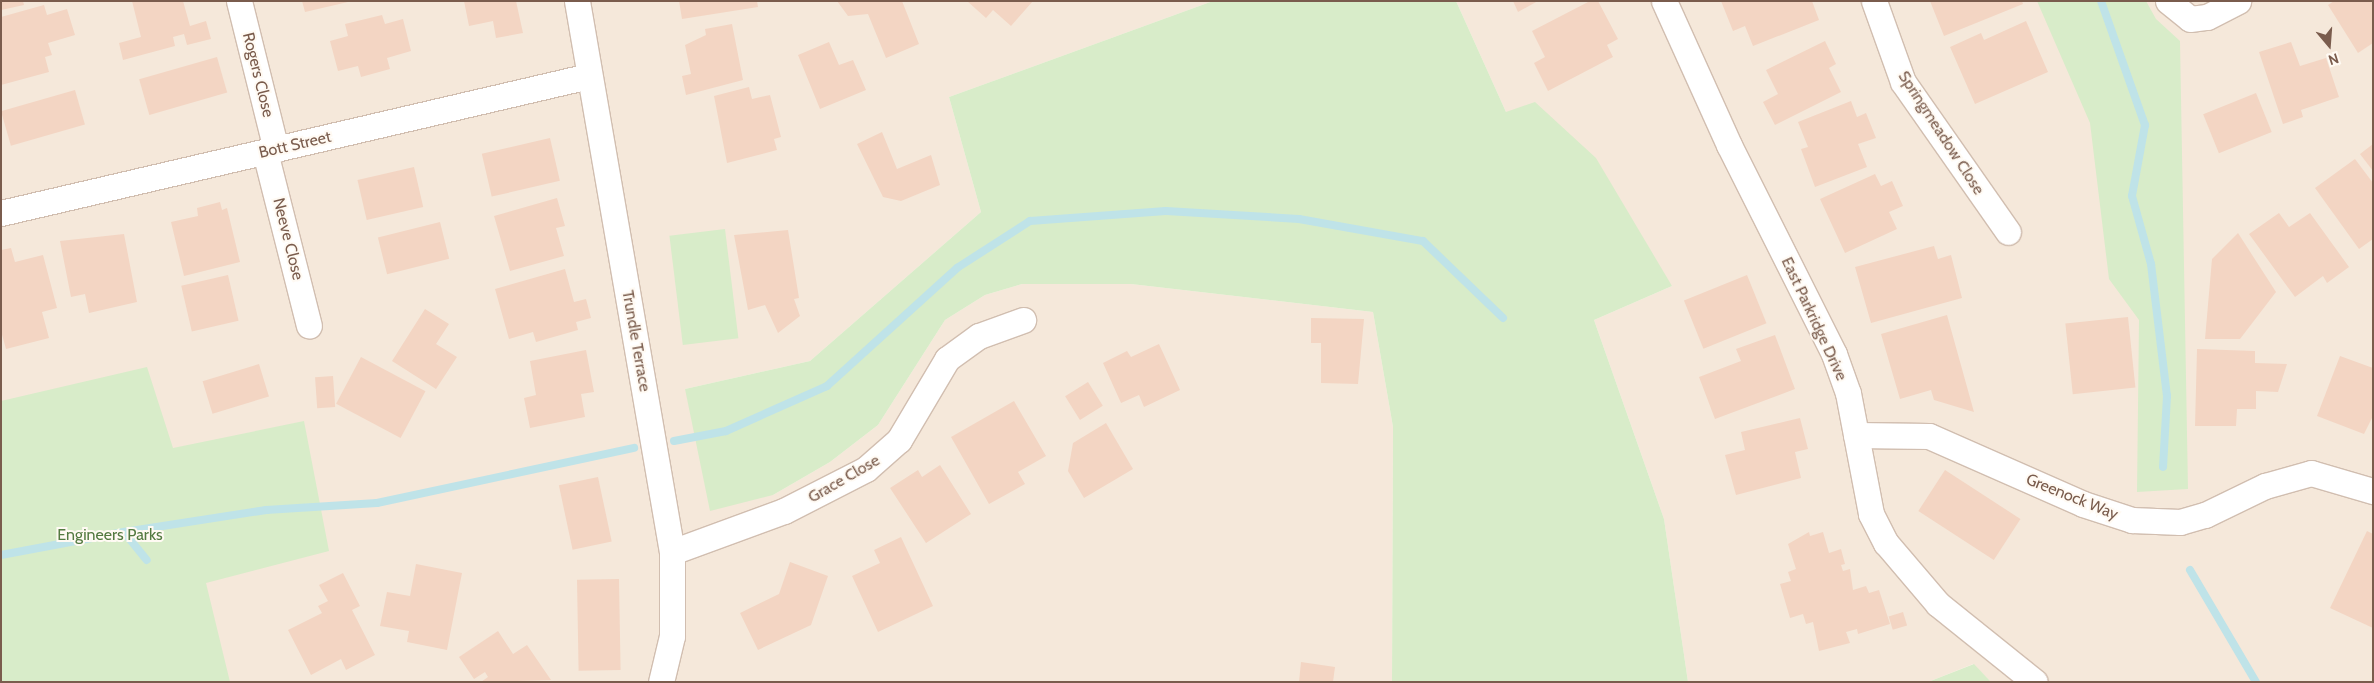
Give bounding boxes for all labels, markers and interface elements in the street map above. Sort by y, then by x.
north arrow [2304,20,2354,70]
street label: Rogers Close [238,31,278,119]
text: N [2326,49,2341,69]
street label: Springmeadow Close [1894,68,1988,198]
street label: Bott Street [257,127,333,163]
street label: Neeve Close [269,196,307,282]
street label: East Parkridge Drive [1777,254,1851,384]
street label: Trundle Terrace [618,289,654,393]
street label: Grace Close [805,451,883,507]
street label: Greenock Way [2023,470,2121,524]
park label: Engineers Parks [57,525,163,545]

